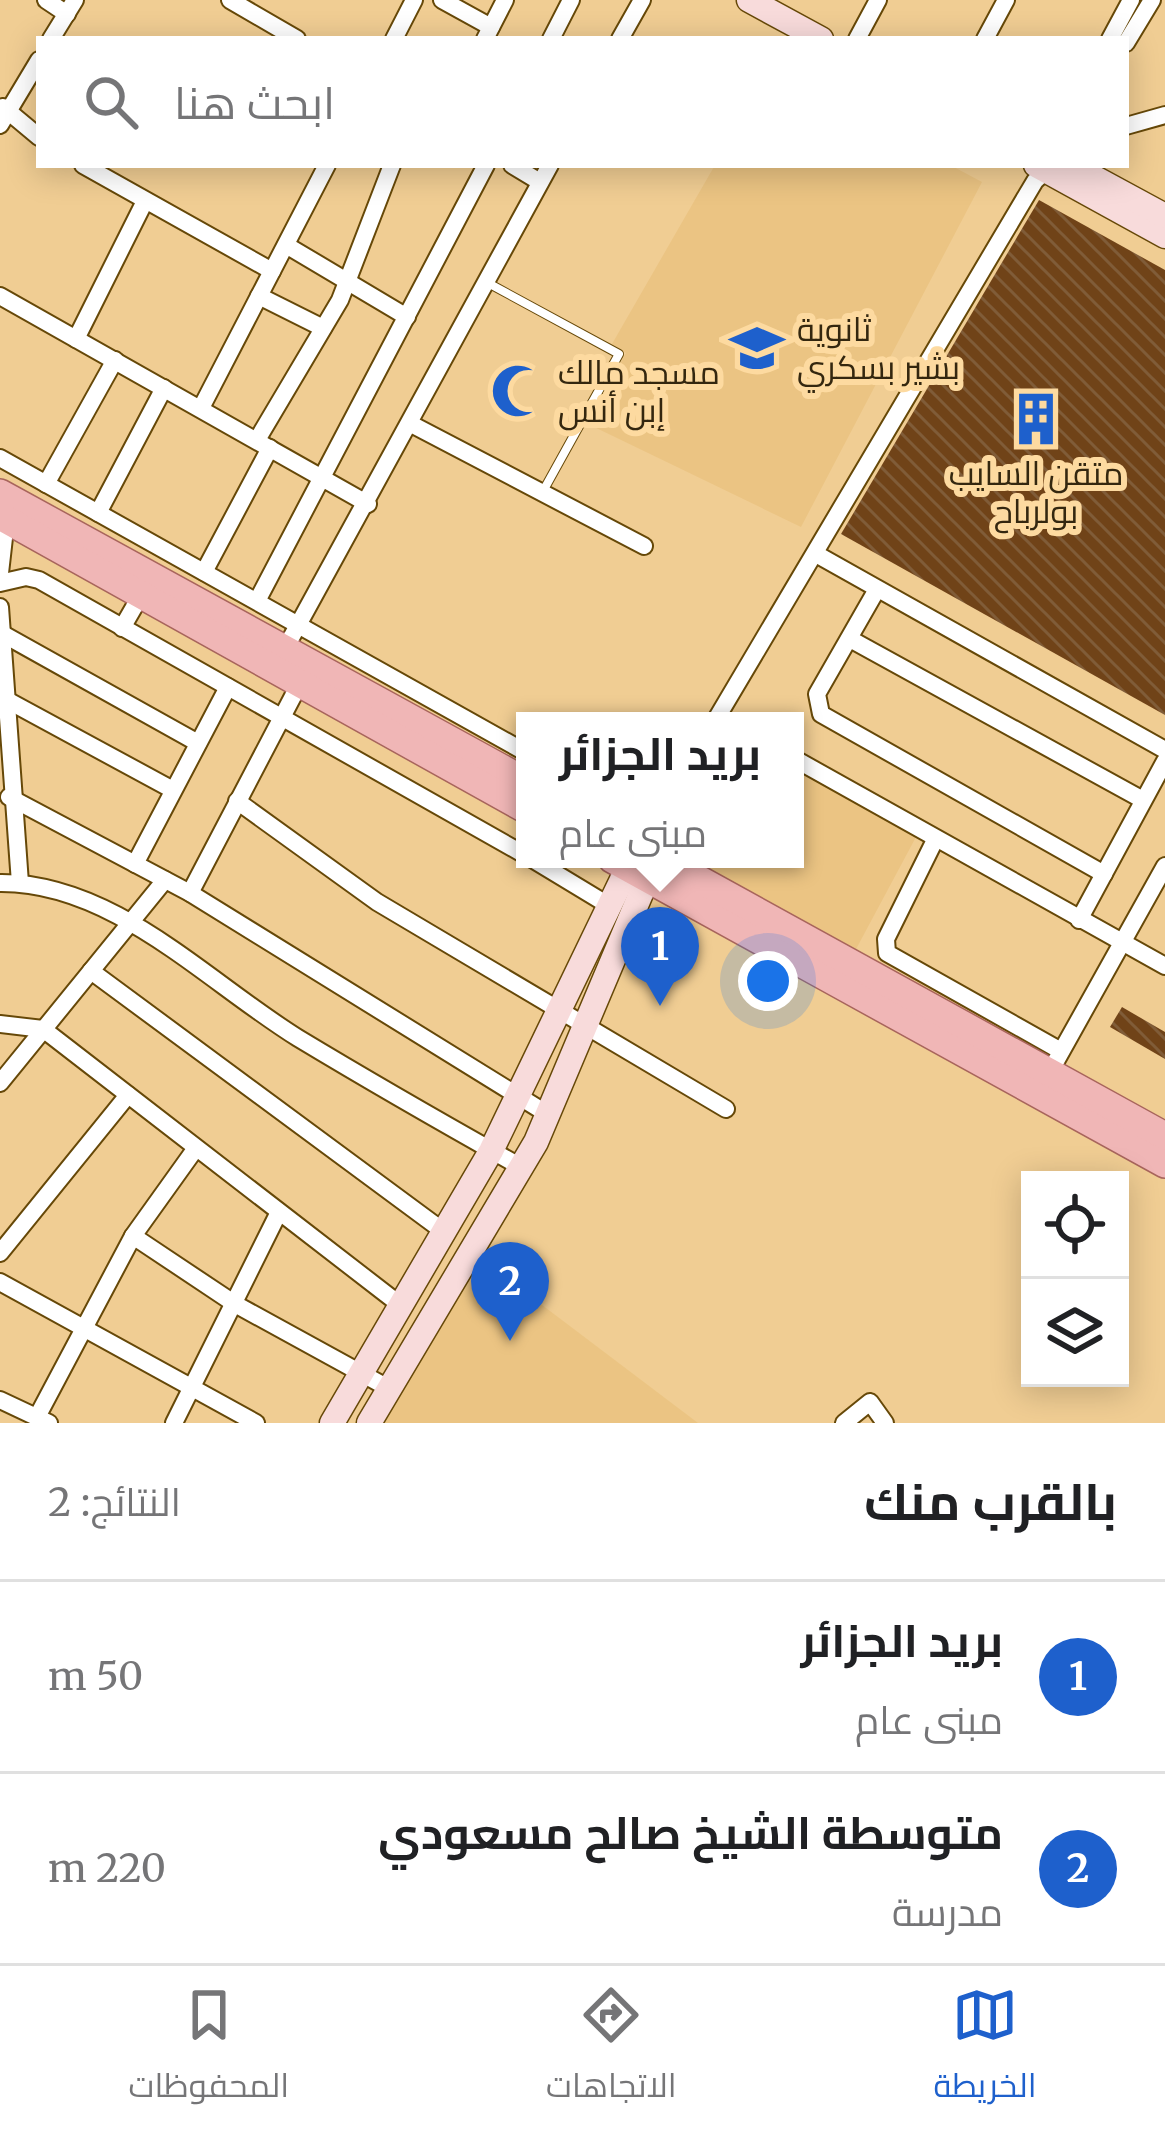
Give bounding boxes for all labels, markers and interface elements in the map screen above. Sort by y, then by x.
search box [36,36,1129,168]
icon: search [78,69,144,135]
text: ابحث هنا [174,75,335,131]
place label: ثانوية بشير بسكري [797,309,960,393]
school or university icon: ثانوية بشير بسكري [728,319,786,377]
place label: مسجد مالك إبن أنس [558,352,720,431]
mosque icon: مسجد مالك إبن أنس [489,362,547,420]
building icon: متقن السايب بولرباح [1007,390,1065,448]
place label: متقن السايب بولرباح [949,453,1123,534]
popup [516,712,804,868]
text: بريد الجزائر [559,726,761,782]
text: مبنى عام [559,809,707,858]
pin: 1 [621,907,699,1006]
your location [738,951,798,1011]
map controls [1021,1171,1129,1387]
button: locate [1021,1171,1129,1279]
pin: 2 [471,1242,549,1341]
button: layers [1021,1279,1129,1387]
text: بالقرب منك [864,1470,1117,1534]
text: النتائج: 2 [48,1478,181,1527]
text: بريد الجزائر [801,1613,1003,1669]
text: 50 m [48,1652,143,1701]
text: 1 [1069,1652,1087,1701]
text: مبنى عام [855,1696,1003,1745]
text: متوسطة الشيخ صالح مسعودي [378,1805,1003,1861]
text: 220 m [48,1844,166,1893]
text: 2 [1067,1844,1089,1893]
text: مدرسة [892,1888,1003,1937]
tab: المحفوظات [128,1982,289,2116]
tab: الاتجاهات [546,1982,677,2116]
tab: الخريطة [934,1982,1037,2116]

